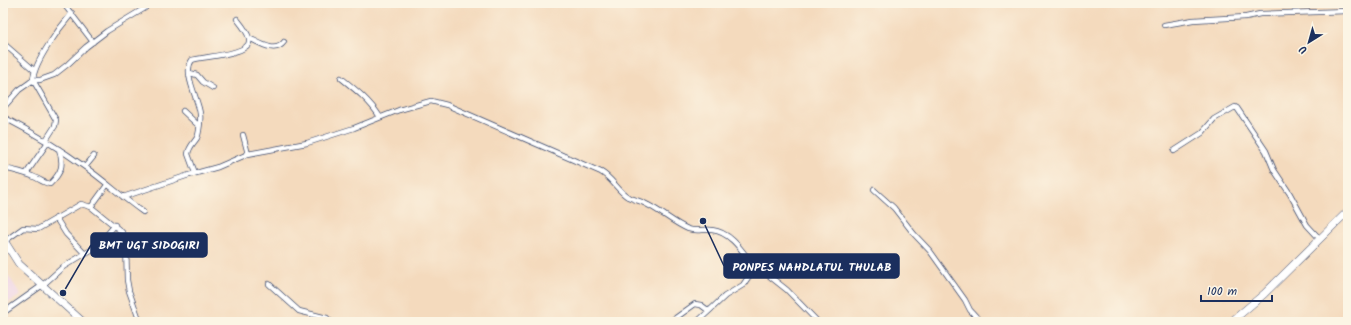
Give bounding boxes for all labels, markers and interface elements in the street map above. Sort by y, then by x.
north arrow [1289,22,1329,62]
text: U [1295,40,1312,58]
callout: BMT UGT SIDOGIRI [91,233,207,257]
text: BMT UGT SIDOGIRI [99,236,200,255]
callout: PONPES NAHDLATUL THULAB [724,254,899,278]
text: PONPES NAHDLATUL THULAB [732,258,892,277]
scale bar [1201,277,1272,303]
text: 100 m [1207,282,1238,301]

